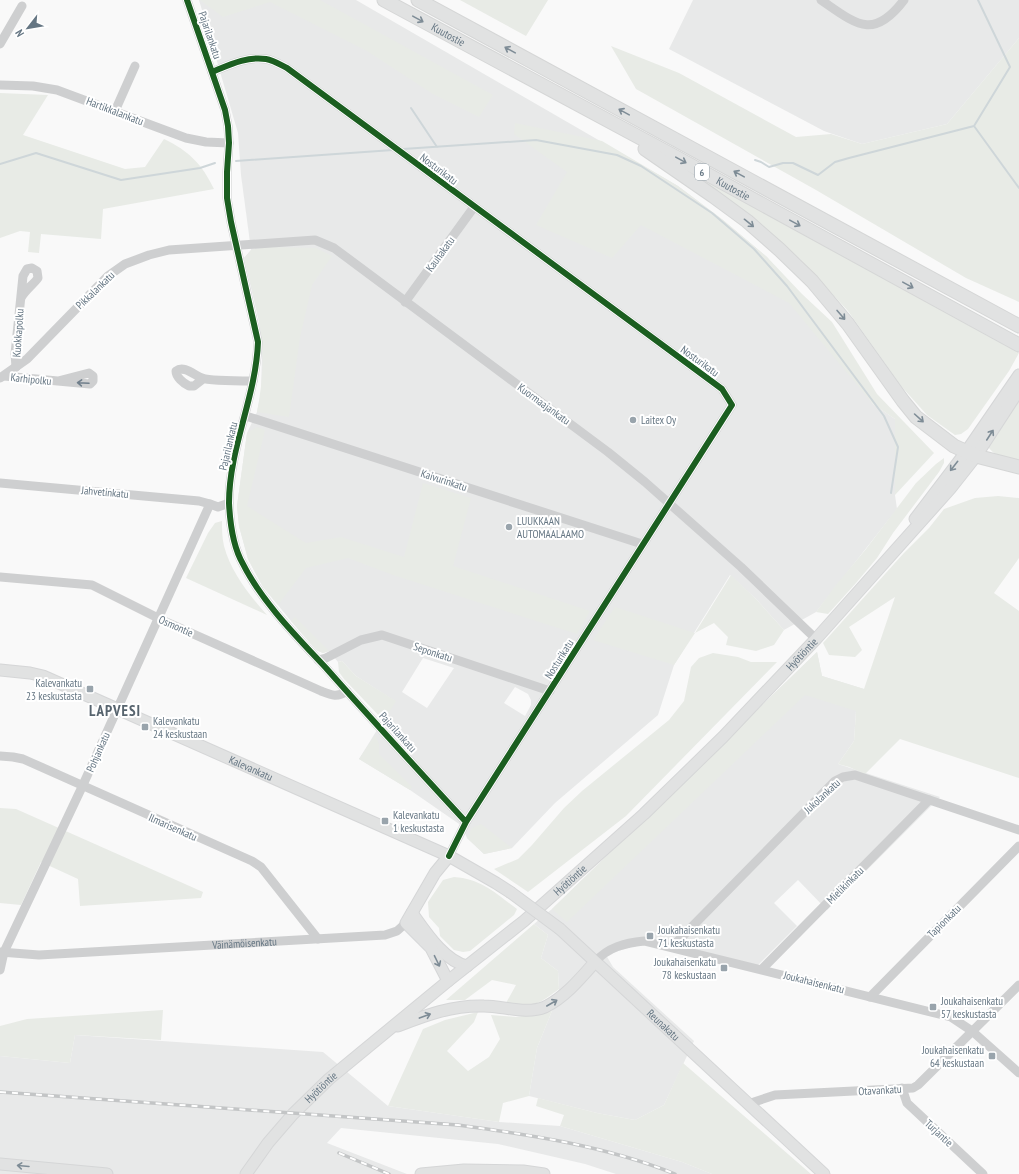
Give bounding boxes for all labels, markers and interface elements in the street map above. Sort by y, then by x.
north arrow [8,8,48,48]
street label: Pajarilankatu [195,9,225,61]
one-way arrow [412,15,424,23]
street label: Kuutostie [429,20,468,50]
text: N [12,27,27,39]
one-way arrow [504,46,516,53]
street label: Hartikkalankatu [84,94,146,128]
one-way arrow [618,108,630,115]
street label: Nosturikatu [417,150,461,188]
one-way arrow [675,156,687,164]
road number: 6 [695,164,709,180]
one-way arrow [733,170,745,177]
street label: Kuutostie [714,174,753,204]
one-way arrow [744,218,754,227]
one-way arrow [788,219,800,227]
street label: Kauhakatu [423,233,458,274]
street label: Pikkalankatu [73,268,117,312]
one-way arrow [902,282,914,290]
street label: Kuokkapolku [9,308,27,358]
one-way arrow [836,309,845,320]
street label: Nosturikatu [678,342,722,380]
street label: Karhipolku [10,370,52,388]
one-way arrow [77,379,90,387]
street label: Kuormaajankatu [515,380,573,428]
place label: Laitex Oy [641,413,677,427]
one-way arrow [914,414,924,423]
marker: Laitex Oy [628,415,638,425]
street label: Pajarilankatu [216,420,240,472]
one-way arrow [986,430,994,441]
one-way arrow [950,461,959,472]
street label: Kaivurinkatu [419,466,469,494]
street label: Jahvetinkatu [80,483,129,501]
place label: LUUKKAAN AUTOMAALAAMO [517,514,584,541]
marker: LUUKKAAN AUTOMAALAAMO [504,522,514,532]
street label: Osmontie [156,612,196,640]
street label: Hyötiöntie [783,634,821,673]
street label: Nosturikatu [541,636,577,681]
street label: Seponkatu [412,639,454,665]
place label: Kalevankatu 23 keskustasta [26,676,82,703]
marker: Kalevankatu 23 keskustasta [85,684,95,694]
district label: LAPVESI [89,701,141,720]
street label: Pajarilankatu [376,709,420,755]
place label: Kalevankatu 24 keskustaan [153,714,207,741]
marker: Kalevankatu 24 keskustaan [140,722,150,732]
street label: Pohjankatu [83,730,113,774]
street label: Kalevankatu [227,752,275,784]
street label: Jukolankatu [800,776,843,817]
place label: Kalevankatu 1 keskustasta [393,808,444,835]
street label: Ilmarisenkatu [147,810,200,844]
marker: Kalevankatu 1 keskustasta [380,816,390,826]
street label: Hyötiöntie [550,861,590,899]
street label: Mielikinkatu [823,863,867,907]
street label: Tapionkatu [924,901,964,941]
place label: Joukahaisenkatu 71 keskustasta [657,923,720,950]
marker: Joukahaisenkatu 71 keskustasta [645,931,655,941]
street label: Väinämöisenkatu [211,934,277,952]
one-way arrow [434,955,441,967]
place label: Joukahaisenkatu 78 keskustaan [653,955,716,982]
marker: Joukahaisenkatu 78 keskustaan [719,963,729,973]
street label: Joukahaisenkatu [781,967,846,996]
place label: Joukahaisenkatu 57 keskustasta [940,994,1003,1021]
one-way arrow [546,998,558,1006]
marker: Joukahaisenkatu 57 keskustasta [928,1002,938,1012]
street label: Reunakatu [644,1006,683,1044]
one-way arrow [418,1012,431,1019]
place label: Joukahaisenkatu 64 keskustaan [921,1043,984,1070]
marker: Joukahaisenkatu 64 keskustaan [987,1051,997,1061]
street label: Hyötiöntie [302,1068,340,1106]
street label: Otavankatu [858,1082,902,1098]
street label: Turjantie [922,1117,956,1150]
one-way arrow [17,1163,30,1170]

